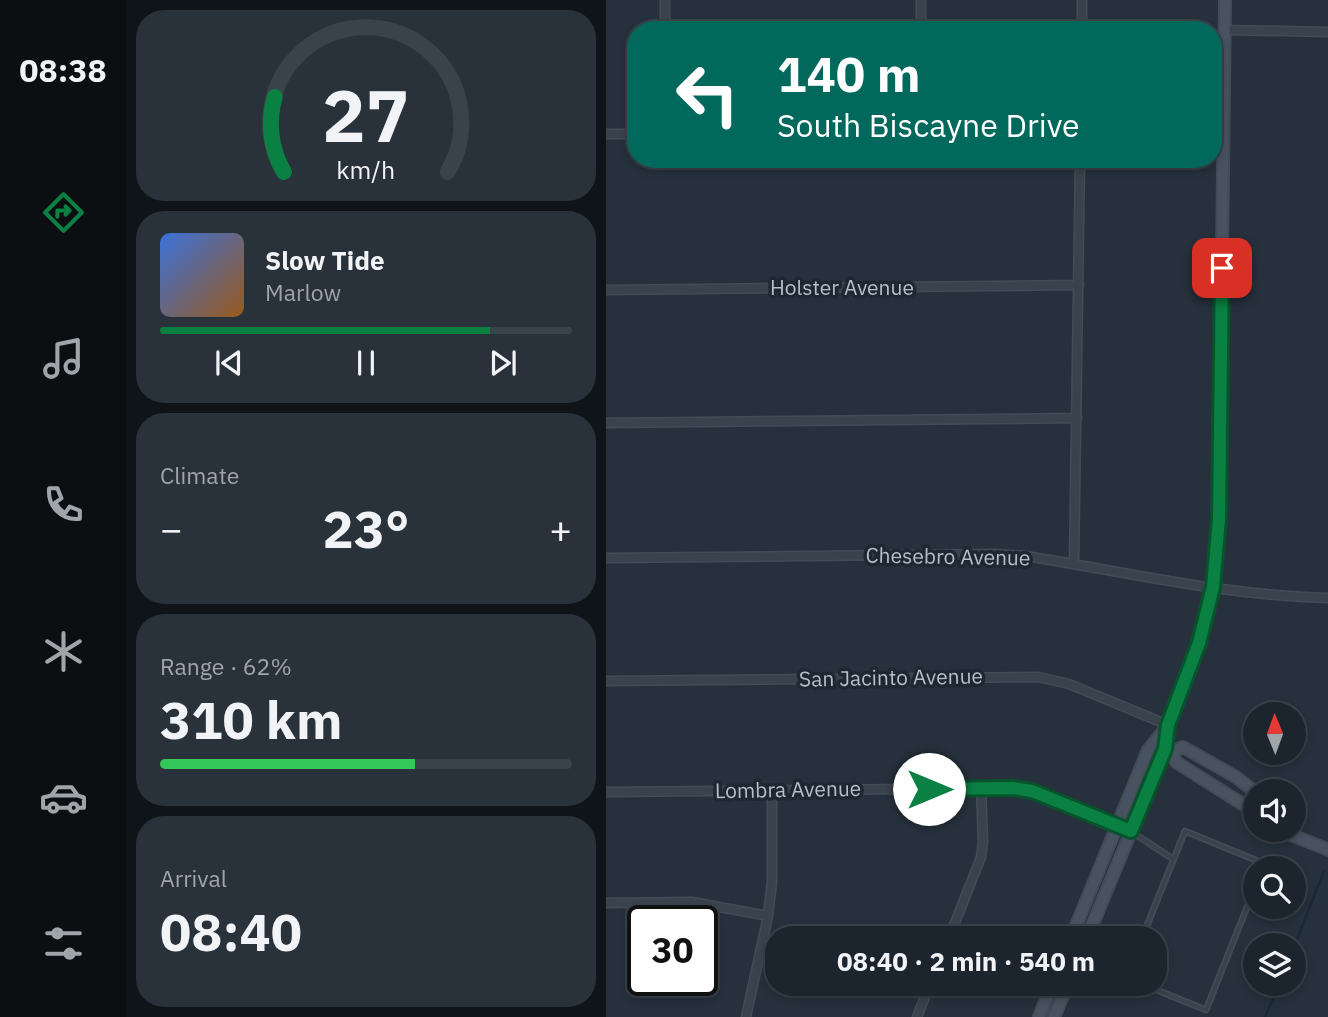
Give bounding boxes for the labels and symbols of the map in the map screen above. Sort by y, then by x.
pin [1192,238,1252,298]
street label: Holster Avenue [770,273,914,301]
street label: Chesebro Avenue [865,541,1031,571]
street label: San Jacinto Avenue [799,661,983,693]
north arrow [1243,702,1306,765]
position arrow [892,752,966,826]
street label: Lombra Avenue [714,774,861,804]
speed limit sign: 30 [627,905,718,996]

